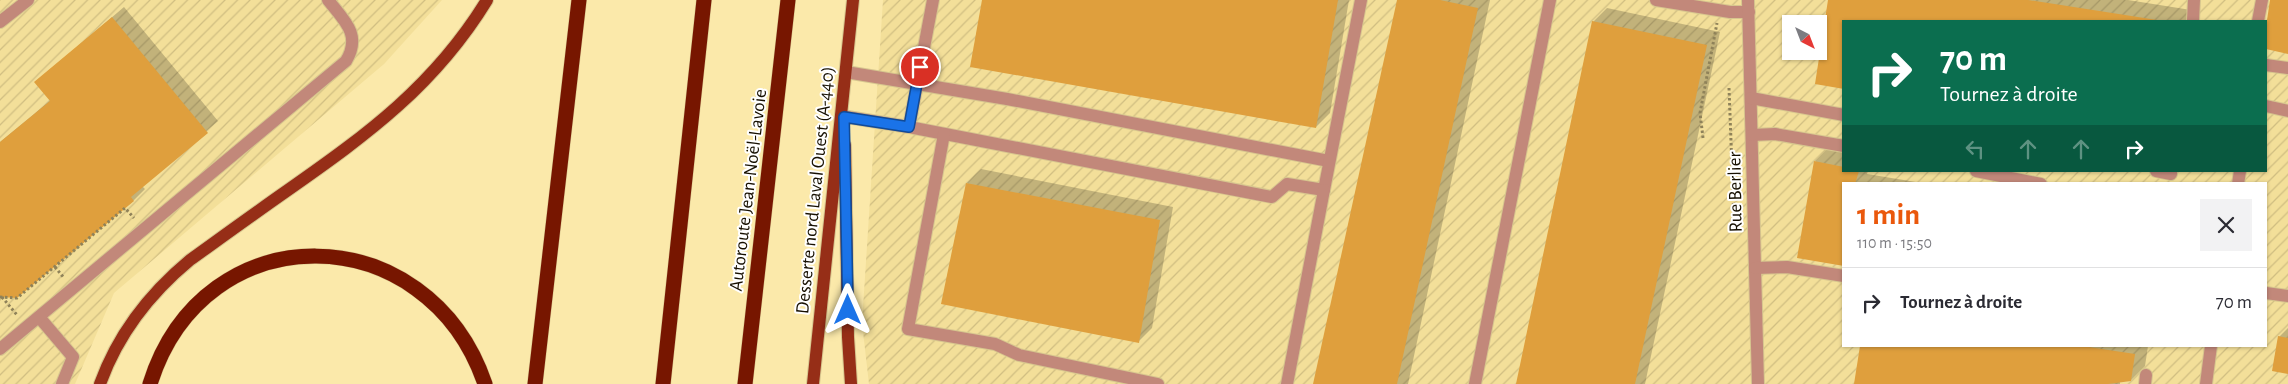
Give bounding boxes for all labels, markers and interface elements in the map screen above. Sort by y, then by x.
north arrow [1782,15,1828,60]
map controls [1782,15,1827,60]
icon: right [1857,40,1922,105]
text: 70 m [1940,42,2007,77]
pin [899,46,941,88]
icon: arrive [906,53,934,81]
street label: Desserte nord Laval Ouest (A-440) [793,66,838,315]
text: Tournez à droite [1940,83,2078,105]
street label: Autoroute Jean-Noël-Lavoie [727,88,770,292]
icon: left [1961,135,1989,163]
icon: ahead [2014,135,2042,163]
icon: ahead [2067,135,2095,163]
icon: right [2120,135,2148,163]
street label: Rue Berlier [1725,151,1746,233]
button: close [2200,199,2252,251]
text: 1 min [1857,200,1920,230]
text: 110 m · 15:50 [1857,235,1932,251]
position arrow [821,283,873,335]
icon: right [1857,289,1885,317]
text: Tournez à droite [1900,293,2022,312]
text: 70 m [2216,293,2252,312]

